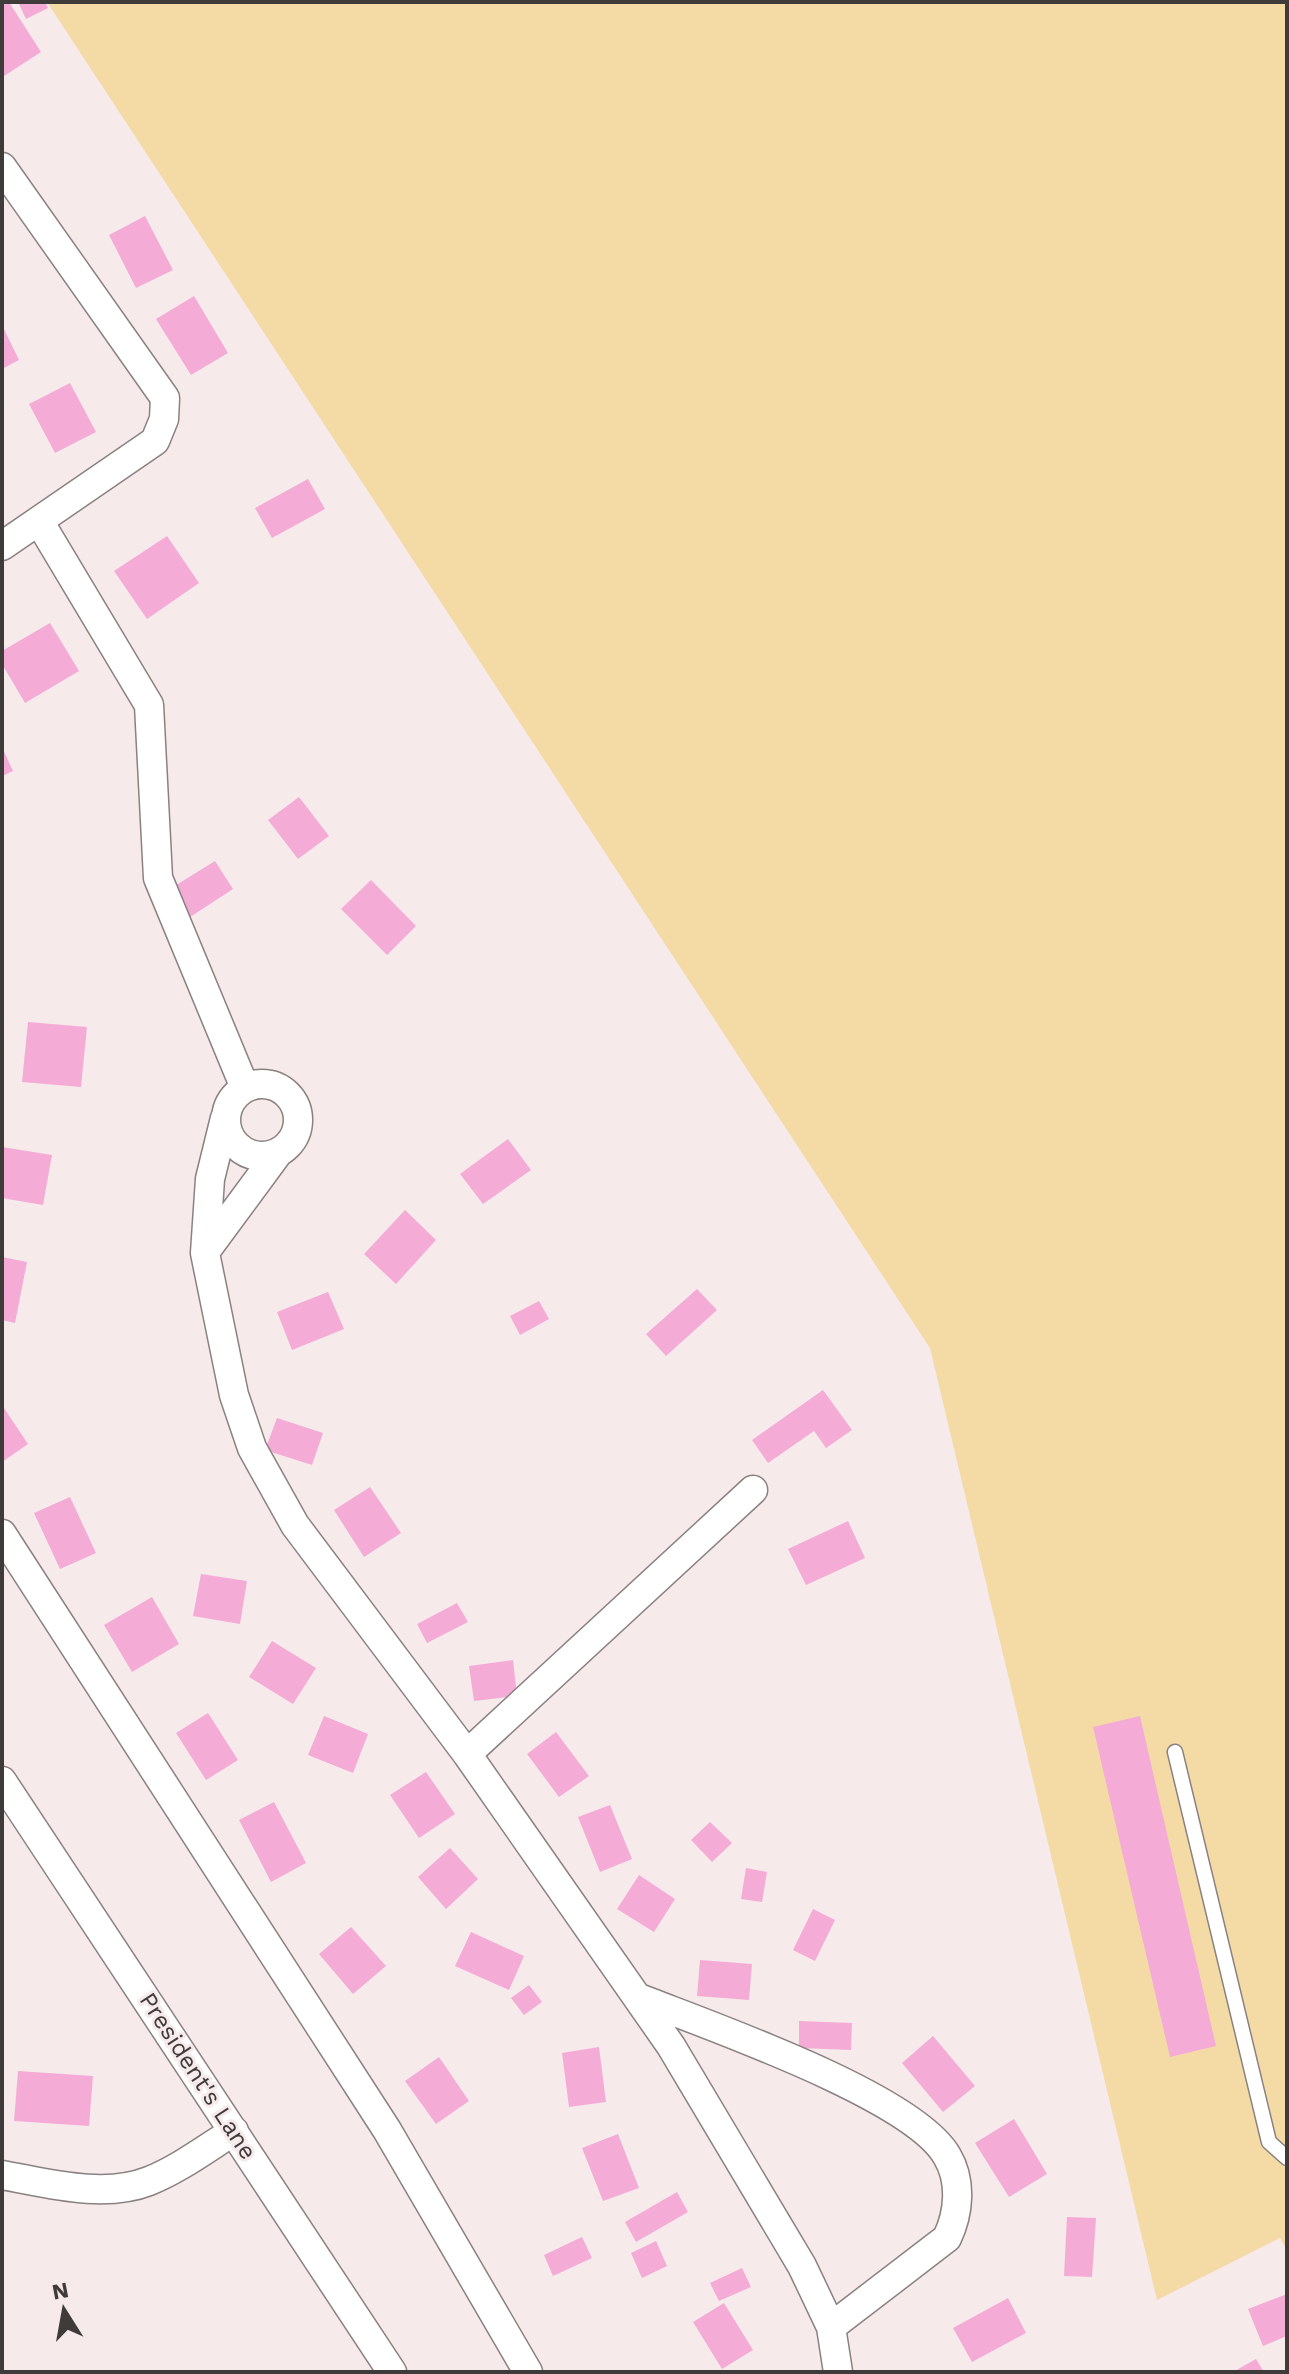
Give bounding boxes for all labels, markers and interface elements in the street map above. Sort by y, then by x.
street label: President's Lane [134,1987,262,2165]
north arrow [24,2270,104,2350]
text: N [50,2277,71,2305]

